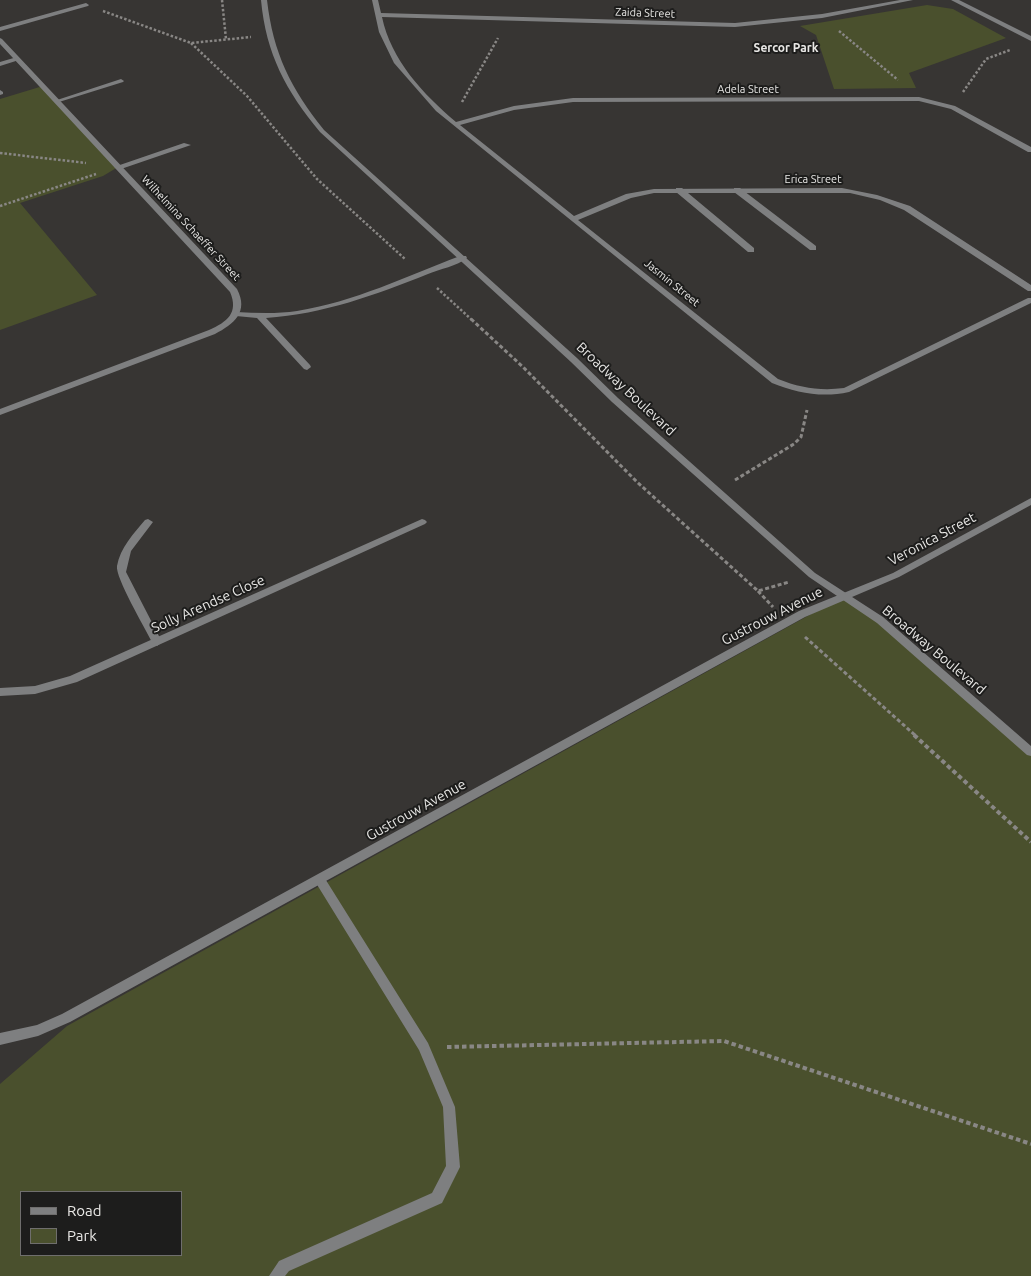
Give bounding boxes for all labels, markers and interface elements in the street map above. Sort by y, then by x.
street label: Zaida Street [615,5,675,21]
district label: Sercor Park [754,41,818,55]
street label: Adela Street [717,82,779,96]
street label: Erica Street [785,172,841,186]
street label: Wilhelmina Schaeffer Street [139,173,243,283]
street label: Jasmin Street [642,257,702,309]
street label: Broadway Boulevard [573,339,679,439]
street label: Veronica Street [885,509,979,569]
street label: Solly Arendse Close [149,571,267,637]
street label: Gustrouw Avenue [718,583,826,649]
street label: Broadway Boulevard [879,602,989,698]
street label: Gustrouw Avenue [363,776,469,844]
legend [20,1191,182,1256]
text: Road [67,1202,102,1219]
text: Park [67,1227,97,1244]

